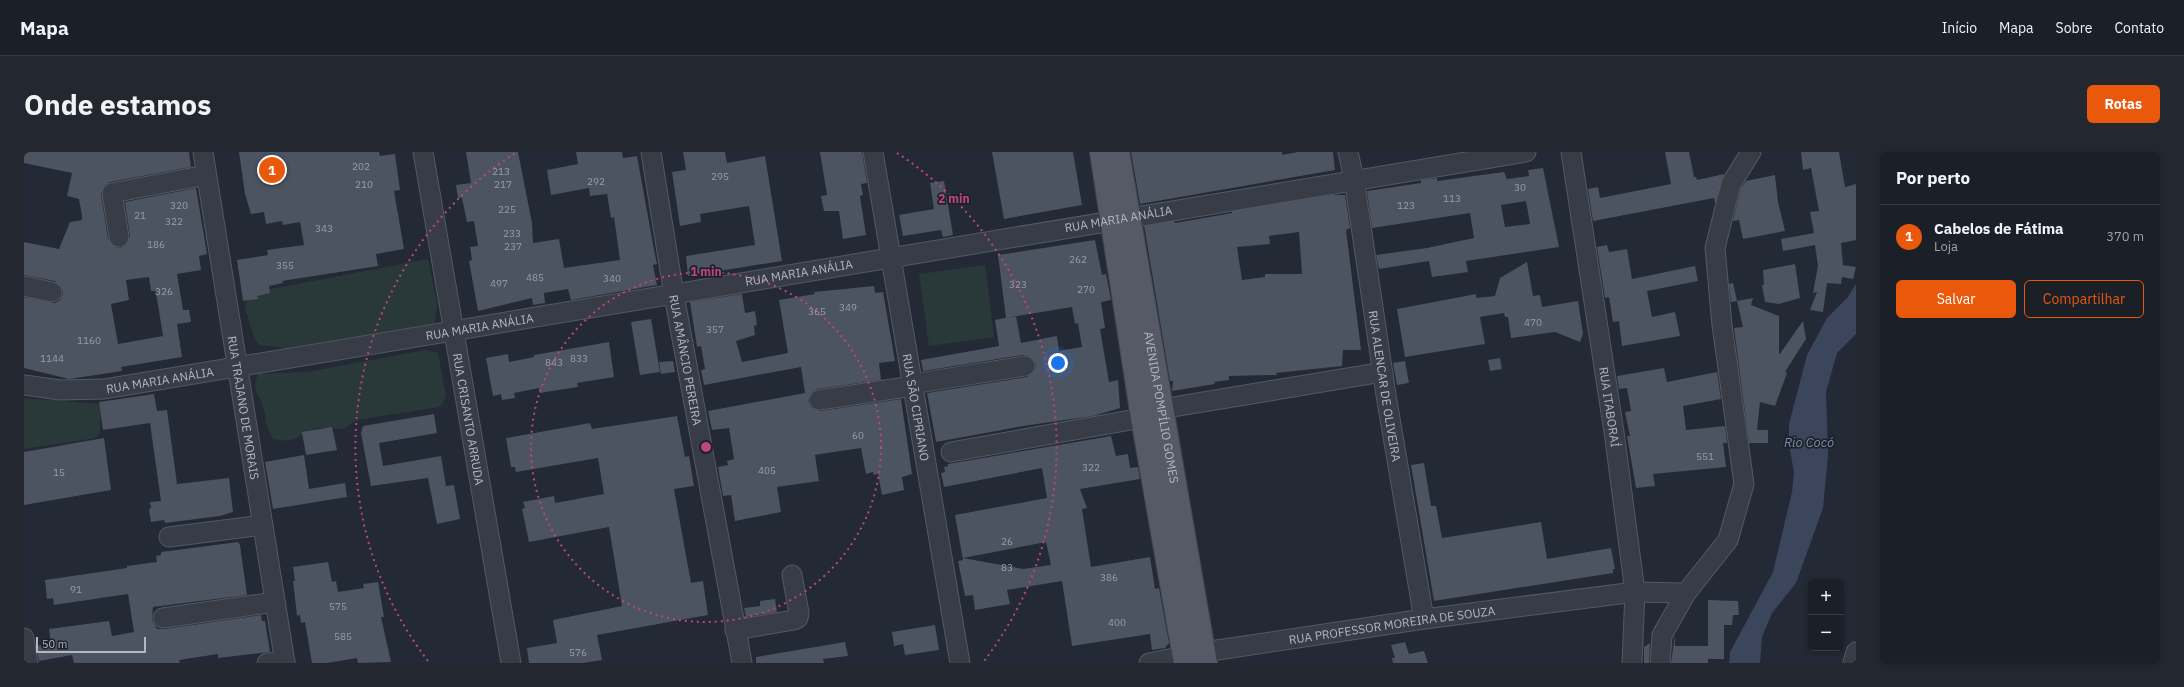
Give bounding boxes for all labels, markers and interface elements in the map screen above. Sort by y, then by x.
text: Mapa [20,16,69,40]
text: Início [1942,19,1977,37]
text: Mapa [1999,19,2034,37]
text: Sobre [2056,19,2092,37]
text: Contato [2114,19,2164,37]
button: Rotas [2087,85,2160,123]
text: Onde estamos [24,86,211,123]
pin: 1 [259,155,285,185]
house number: 202 [352,160,370,173]
house number: 213 [492,165,510,178]
text: Por perto [1896,167,1970,189]
house number: 295 [711,170,729,183]
house number: 292 [587,175,605,188]
house number: 210 [355,178,373,191]
house number: 217 [494,178,512,191]
house number: 30 [1514,181,1526,194]
text: 2 min [938,191,970,206]
house number: 113 [1443,192,1461,205]
house number: 320 [170,199,188,212]
house number: 123 [1397,199,1415,212]
street label: RUA MARIA ANÁLIA [1063,202,1174,235]
house number: 225 [498,203,516,216]
house number: 21 [134,209,146,222]
house number: 322 [165,215,183,228]
text: Cabelos de Fátima [1934,219,2064,238]
house number: 343 [315,222,333,235]
house number: 233 [503,227,521,240]
text: 1 [1905,228,1913,245]
text: 370 m [2106,228,2144,245]
house number: 186 [147,238,165,251]
text: Loja [1934,238,1958,255]
house number: 237 [504,240,522,253]
house number: 262 [1069,253,1087,266]
street label: RUA MARIA ANÁLIA [744,256,854,289]
house number: 355 [276,259,294,272]
text: 1 min [690,264,722,279]
house number: 485 [526,271,544,284]
house number: 340 [603,272,621,285]
house number: 497 [490,277,508,290]
house number: 323 [1009,278,1027,291]
button: Salvar [1896,280,2016,318]
button: Compartilhar [2024,280,2144,318]
house number: 270 [1077,283,1095,296]
house number: 326 [155,285,173,298]
street label: RUA AMÂNCIO PEREIRA [667,294,705,427]
house number: 349 [839,301,857,314]
house number: 365 [808,305,826,318]
street label: RUA ALENCAR DE OLIVEIRA [1366,309,1405,463]
street label: RUA MARIA ANÁLIA [424,310,535,343]
house number: 470 [1524,316,1542,329]
house number: 357 [706,323,724,336]
street label: AVENIDA POMPÍLIO GOMES [1142,330,1182,484]
house number: 1160 [77,334,101,347]
street label: RUA TRAJANO DE MORAIS [225,335,263,481]
house number: 1144 [40,352,64,365]
street label: RUA CRISANTO ARRUDA [450,352,488,487]
house number: 833 [570,352,588,365]
street label: RUA SÃO CIPRIANO [900,353,933,462]
your location [1048,353,1068,373]
house number: 843 [545,356,563,369]
street label: RUA MARIA ANÁLIA [105,363,215,396]
street label: RUA ITABORAÍ [1597,366,1623,448]
house number: 60 [852,429,864,442]
water label: Rio Cocó [1784,434,1834,451]
centre of rings [699,440,713,454]
house number: 551 [1696,450,1714,463]
house number: 322 [1082,461,1100,474]
house number: 405 [758,464,776,477]
house number: 15 [53,466,65,479]
house number: 26 [1001,535,1013,548]
house number: 83 [1001,561,1013,574]
house number: 386 [1100,571,1118,584]
map controls [1808,579,1844,651]
button: + [1808,579,1844,615]
house number: 91 [70,583,82,596]
house number: 575 [329,600,347,613]
street label: RUA PROFESSOR MOREIRA DE SOUZA [1288,602,1496,647]
button: − [1808,615,1844,651]
house number: 400 [1108,616,1126,629]
house number: 585 [334,630,352,643]
scale bar [36,635,146,654]
text: 50 m [42,637,67,651]
house number: 576 [569,646,587,659]

